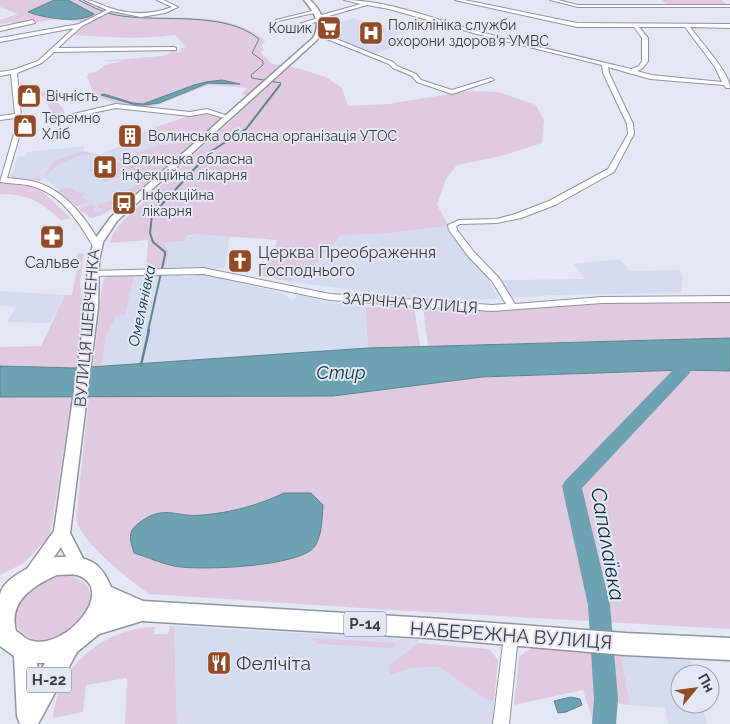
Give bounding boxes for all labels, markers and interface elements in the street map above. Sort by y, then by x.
supermarket icon: Кошик [316,15,342,41]
place label: Поліклініка служби охорони здоров'я УМВС [388,17,549,49]
place label: Кошик [268,20,312,36]
hospital icon: Поліклініка служби охорони здоров'я УМВС [358,20,384,46]
shop icon: Вічність [16,83,42,109]
place label: Вічність [46,88,98,104]
place label: Теремно Хліб [42,110,100,142]
shop icon: Теремно Хліб [12,113,38,139]
building icon: Волинська обласна організація УТОС [117,123,143,149]
place label: Волинська обласна організація УТОС [148,128,397,144]
place label: Волинська обласна інфекційна лікарня [122,151,253,183]
hospital icon: Волинська обласна інфекційна лікарня [92,154,118,180]
place label: Інфекційна лікарня [142,187,214,219]
bus stop icon: Інфекційна лікарня [111,190,137,216]
pharmacy icon: Сальве [39,224,65,250]
place label: Церква Преображення Господнього [258,243,436,280]
street label: ВУЛИЦЯ ШЕВЧЕНКА [71,248,103,408]
church icon: Церква Преображення Господнього [227,248,253,274]
place label: Сальве [25,253,79,272]
water label: Омелянівка [125,264,159,348]
street label: ЗАРІЧНА ВУЛИЦЯ [342,289,478,317]
water label: Стир [316,362,366,383]
water label: Сапалаївка [586,485,630,603]
road number: Р-14 [344,612,386,636]
street label: НАБЕРЕЖНА ВУЛИЦЯ [409,617,613,653]
restaurant icon: Фелічіта [206,650,232,676]
place label: Фелічіта [236,652,311,674]
north arrow [670,664,720,714]
road number: Н-22 [27,668,72,692]
text: Пн [695,671,718,695]

